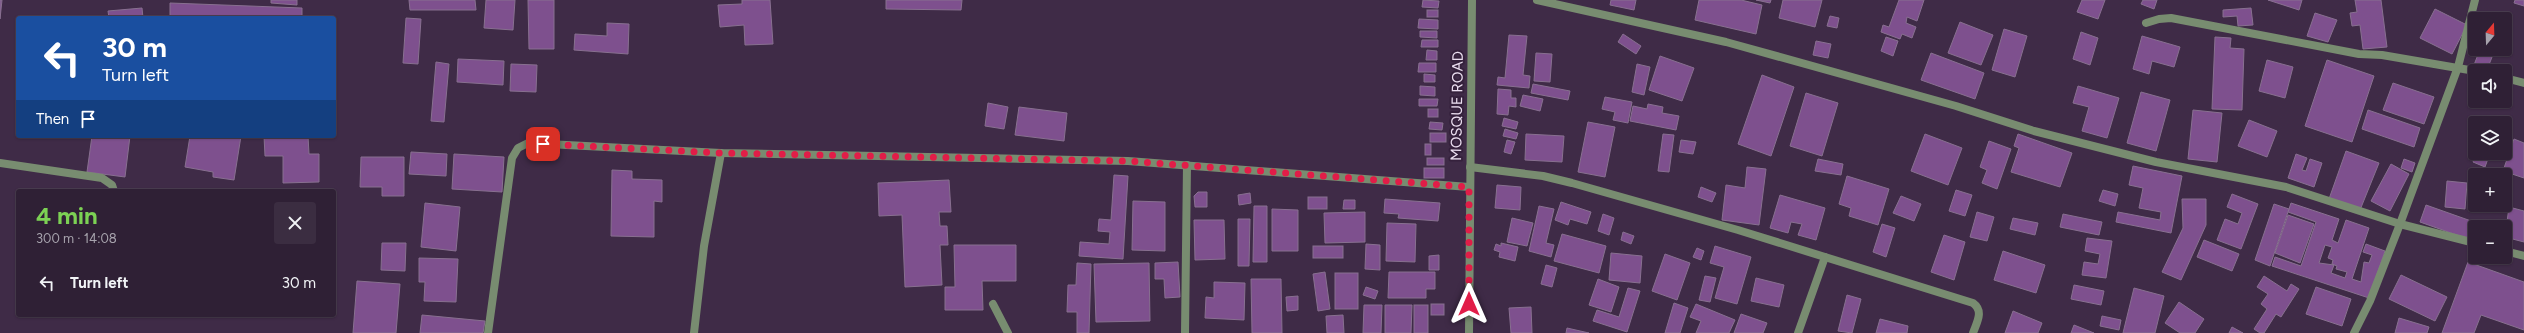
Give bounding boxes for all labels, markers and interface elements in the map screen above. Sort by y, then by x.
north arrow [2468,12,2512,56]
map controls [2468,12,2512,264]
text: 30 m [102,30,167,64]
icon: left [36,32,88,84]
street label: MOSQUE ROAD [1447,51,1467,161]
text: Turn left [102,64,169,86]
button: sound [2468,64,2512,108]
icon: arrive [77,108,99,130]
text: Then [36,110,69,128]
button: layers [2468,116,2512,160]
pin [526,127,560,161]
icon: arrive [532,133,554,155]
button: + [2468,168,2512,212]
text: 4 min [36,201,98,230]
button: close [274,202,316,244]
button: − [2468,220,2512,264]
text: 300 m · 14:08 [36,231,117,246]
icon: left [36,272,58,294]
text: Turn left [70,274,128,292]
text: 30 m [282,274,316,292]
position arrow [1448,283,1490,325]

